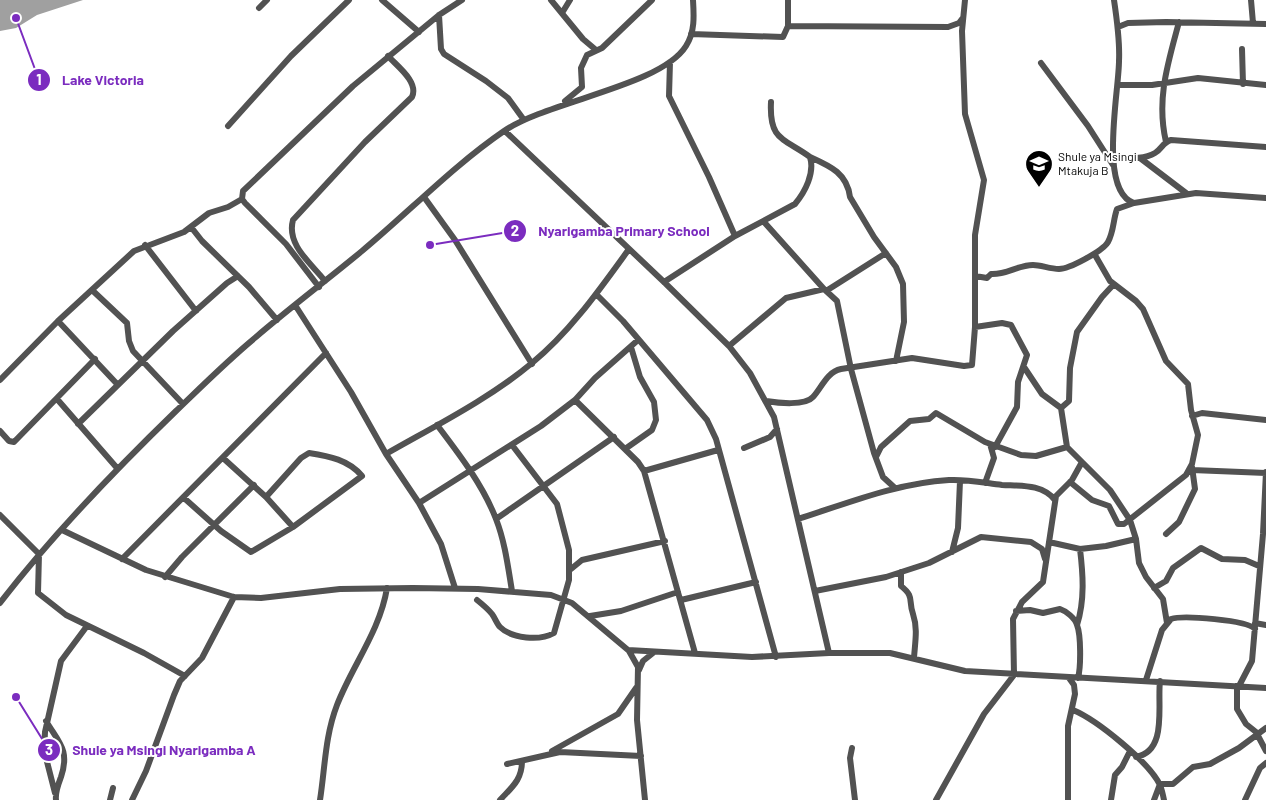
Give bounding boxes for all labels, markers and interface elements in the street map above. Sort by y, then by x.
callout: Lake Victoria [27,65,154,94]
text: 1 [36,70,42,88]
text: Lake Victoria [62,71,144,88]
school or university icon: Shule ya Msingi Mtakuja B [1024,149,1054,188]
place label: Shule ya Msingi Mtakuja B [1058,149,1137,177]
callout: Nyarigamba Primary School [503,217,719,246]
text: 2 [511,221,519,239]
text: Nyarigamba Primary School [538,222,710,239]
callout: Shule ya Msingi Nyarigamba A [37,735,265,764]
text: 3 [45,740,53,758]
text: Shule ya Msingi Nyarigamba A [72,741,256,758]

